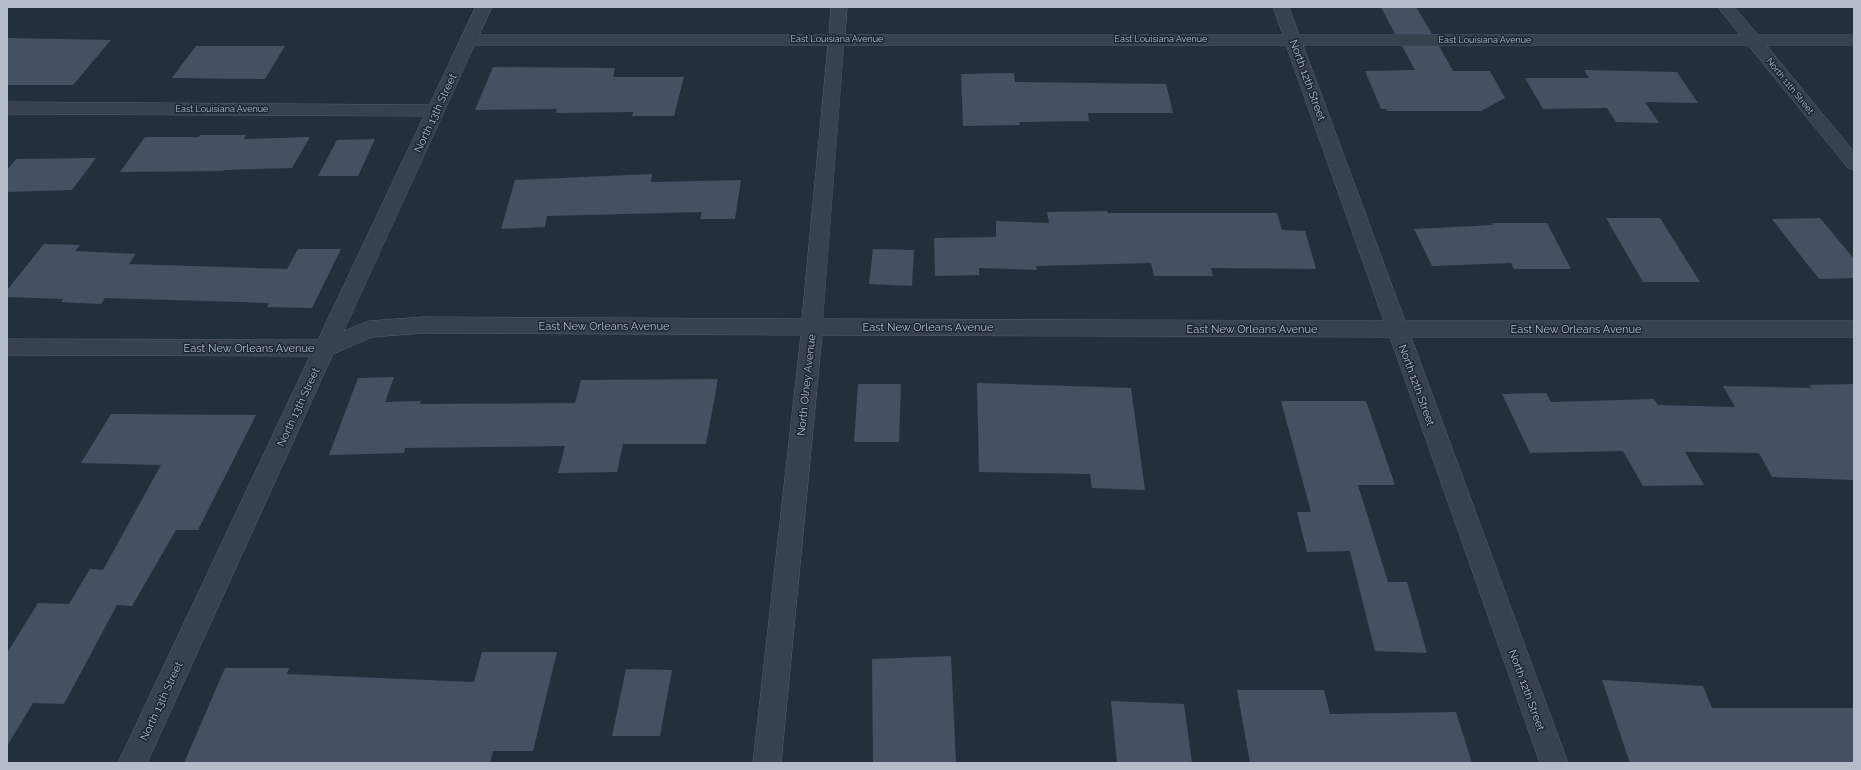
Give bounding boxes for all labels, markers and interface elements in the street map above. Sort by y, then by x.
street label: East Louisiana Avenue [791,34,884,44]
street label: East Louisiana Avenue [1115,34,1208,44]
street label: East Louisiana Avenue [1439,35,1532,45]
street label: North 12th Street [1287,38,1328,123]
street label: North 11th Street [1764,56,1816,116]
street label: North 13th Street [411,71,460,155]
street label: East Louisiana Avenue [176,104,269,114]
street label: East New Orleans Avenue [539,320,670,333]
street label: East New Orleans Avenue [863,321,994,334]
street label: East New Orleans Avenue [1187,323,1318,336]
street label: East New Orleans Avenue [1511,323,1642,336]
street label: North Olney Avenue [795,333,818,437]
street label: East New Orleans Avenue [184,342,315,355]
street label: North 12th Street [1396,343,1437,428]
street label: North 13th Street [274,365,323,449]
street label: North 12th Street [1506,648,1547,733]
street label: North 13th Street [137,659,186,743]

